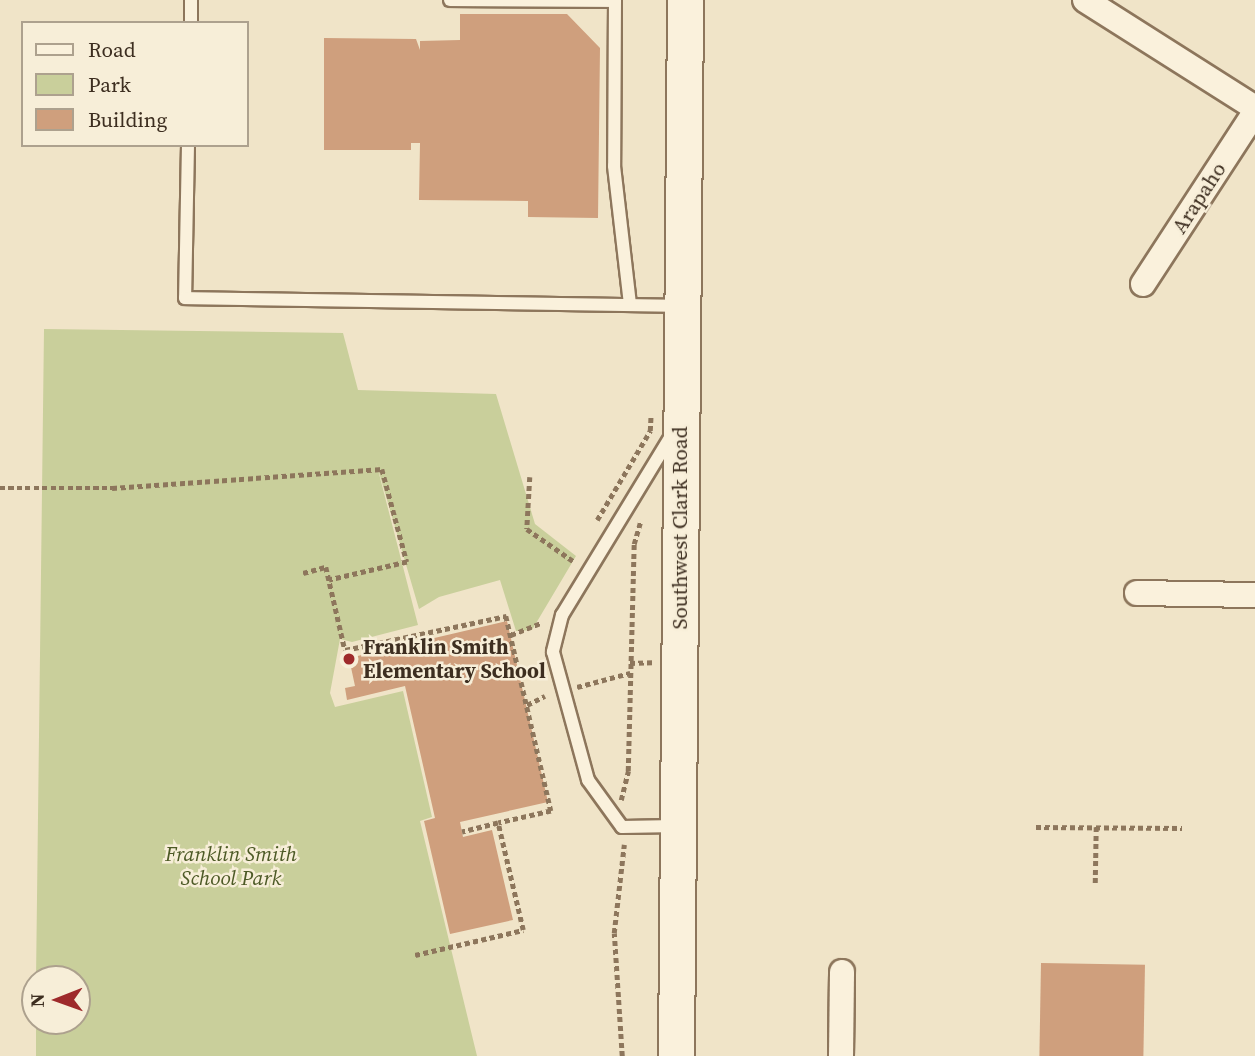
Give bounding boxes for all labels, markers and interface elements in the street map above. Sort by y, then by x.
legend [21,21,248,147]
text: Road [88,35,136,64]
text: Park [88,70,131,99]
text: Building [88,105,167,134]
street label: Arapaho [1167,158,1231,238]
street label: Southwest Clark Road [667,427,693,629]
place label: Franklin Smith Elementary School [363,634,546,684]
marker: Franklin Smith Elementary School [341,651,357,667]
park label: Franklin Smith School Park [165,841,297,891]
north arrow [21,965,91,1035]
text: N [24,993,50,1007]

